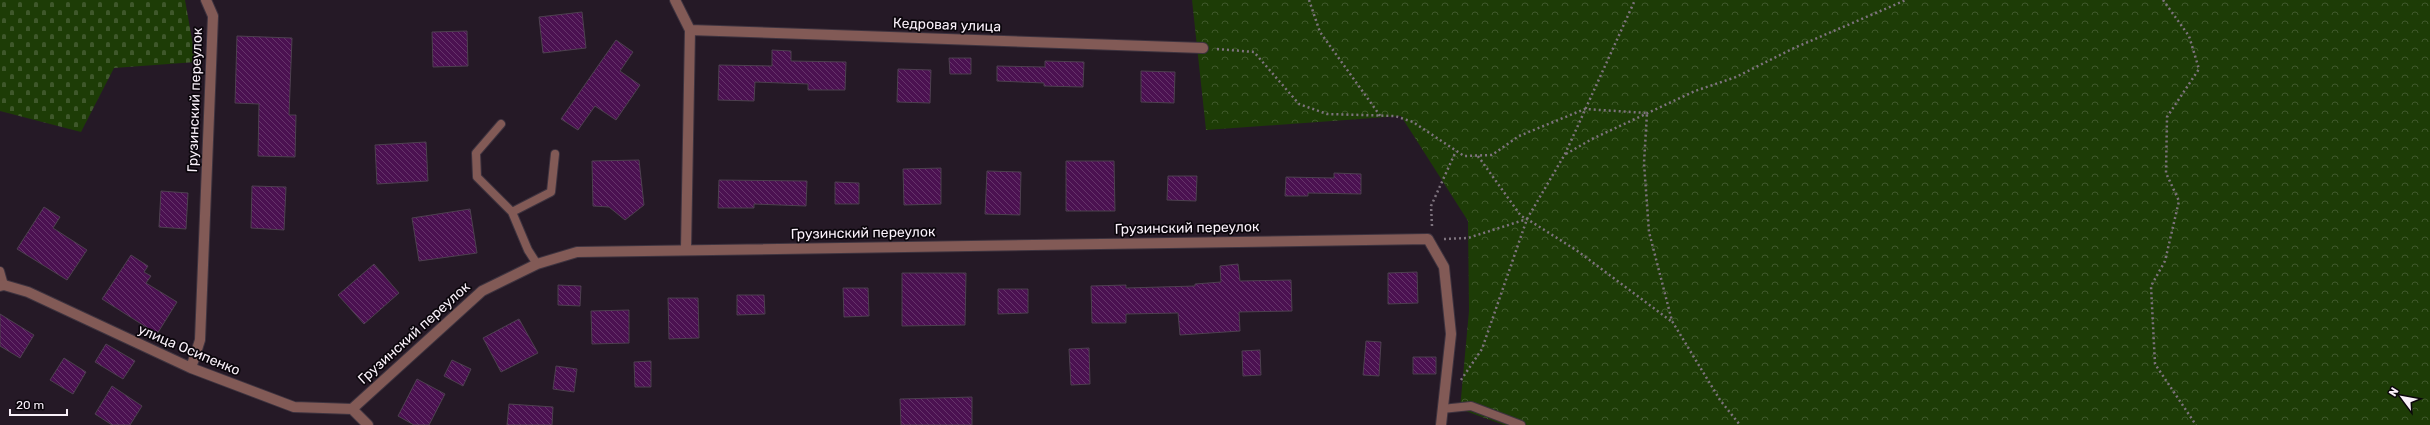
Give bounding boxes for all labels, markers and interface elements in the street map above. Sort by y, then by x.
street label: Кедровая улица [893,15,1001,35]
street label: Грузинский переулок [184,27,206,173]
street label: Грузинский переулок [1114,218,1260,238]
street label: Грузинский переулок [790,223,936,243]
street label: Грузинский переулок [355,278,474,388]
street label: улица Осипенко [135,321,243,379]
north arrow [2382,377,2422,417]
text: N [2386,385,2402,399]
scale bar [10,391,67,417]
text: 20 m [16,398,44,412]

